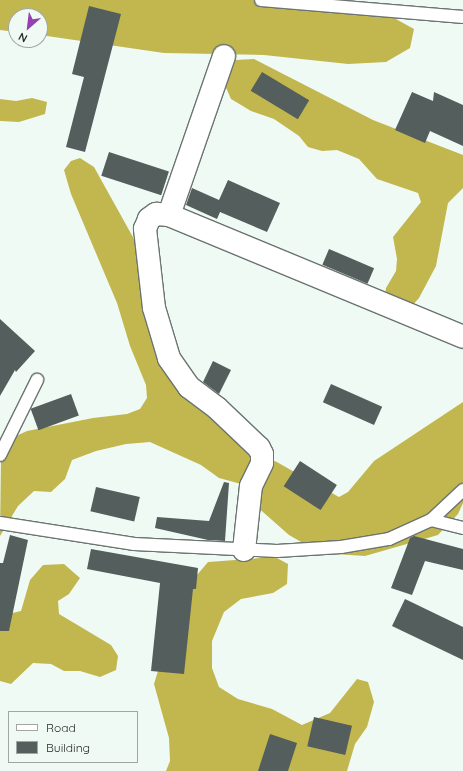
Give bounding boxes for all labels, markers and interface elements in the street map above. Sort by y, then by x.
north arrow [8,8,48,48]
text: N [16,30,30,46]
legend [8,711,138,763]
text: Road [46,720,76,735]
text: Building [46,740,90,755]

